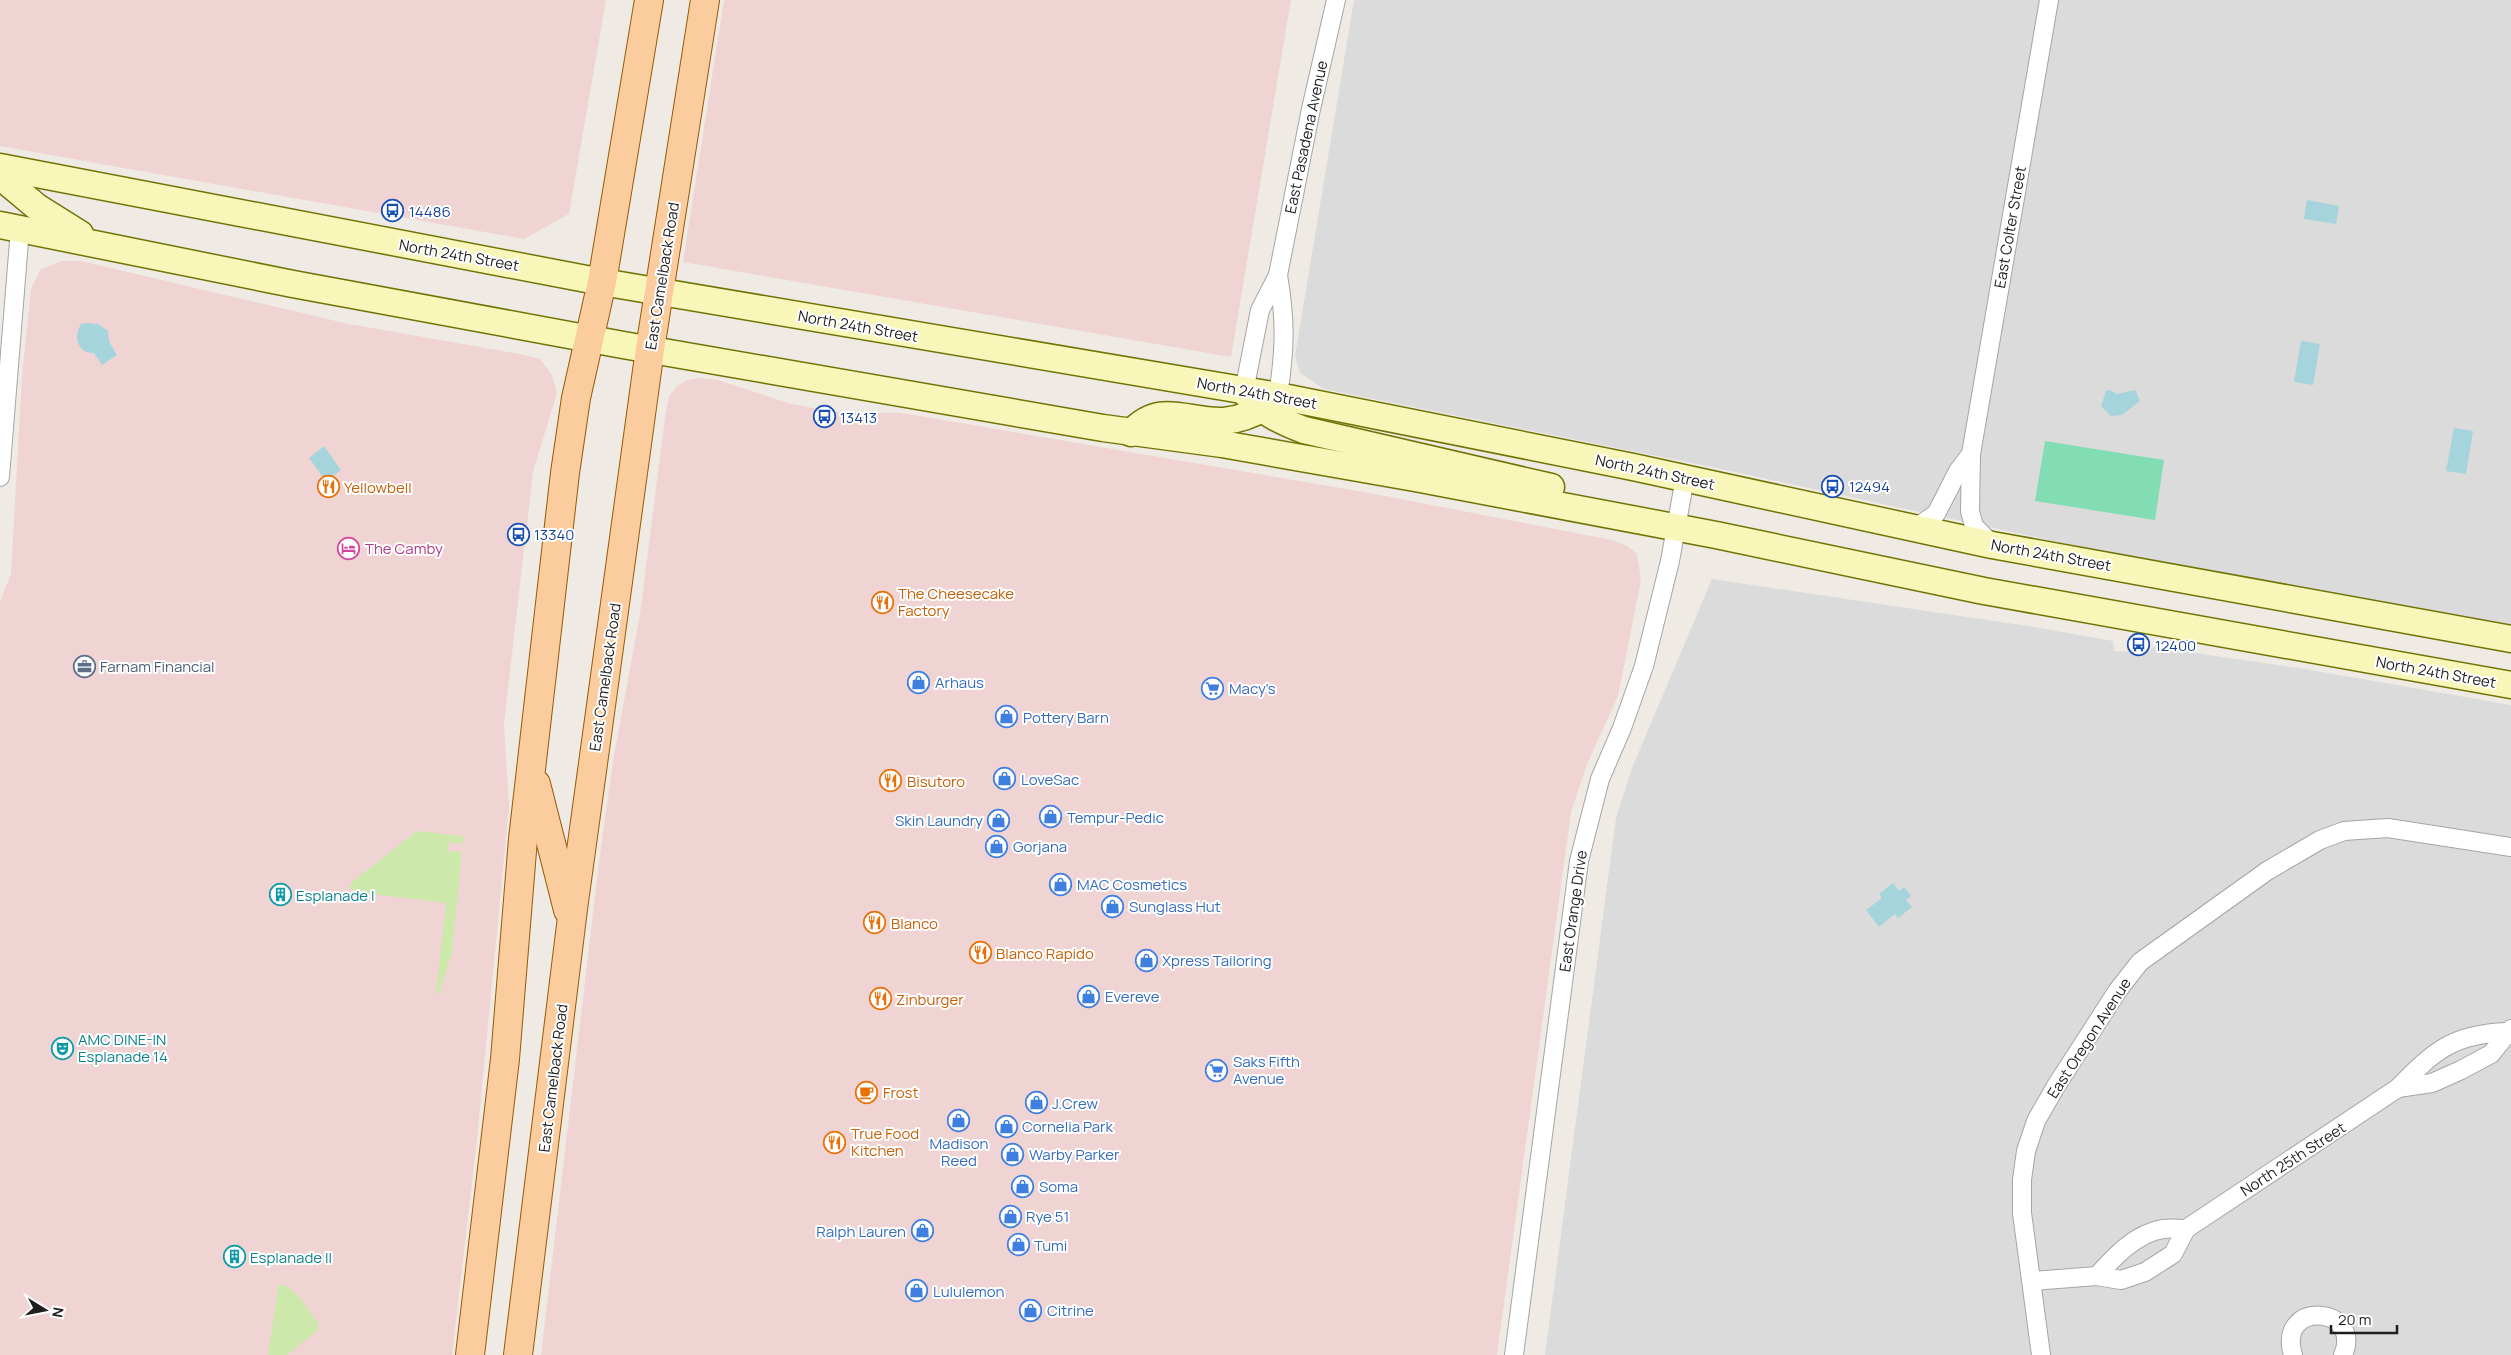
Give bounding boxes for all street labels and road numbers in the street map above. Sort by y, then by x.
street label: East Pasadena Avenue [1280,58,1333,216]
street label: East Colter Street [1989,164,2031,290]
street label: East Camelback Road [640,201,684,351]
street label: North 24th Street [397,234,521,276]
street label: North 24th Street [796,305,920,347]
street label: North 24th Street [1195,372,1319,414]
street label: North 24th Street [1593,449,1717,495]
street label: North 24th Street [1989,534,2113,576]
street label: East Camelback Road [584,602,626,752]
street label: North 24th Street [2374,651,2498,693]
street label: East Orange Drive [1554,849,1592,973]
street label: East Oregon Avenue [2042,974,2136,1102]
street label: East Camelback Road [533,1003,573,1153]
street label: North 25th Street [2236,1117,2350,1201]

